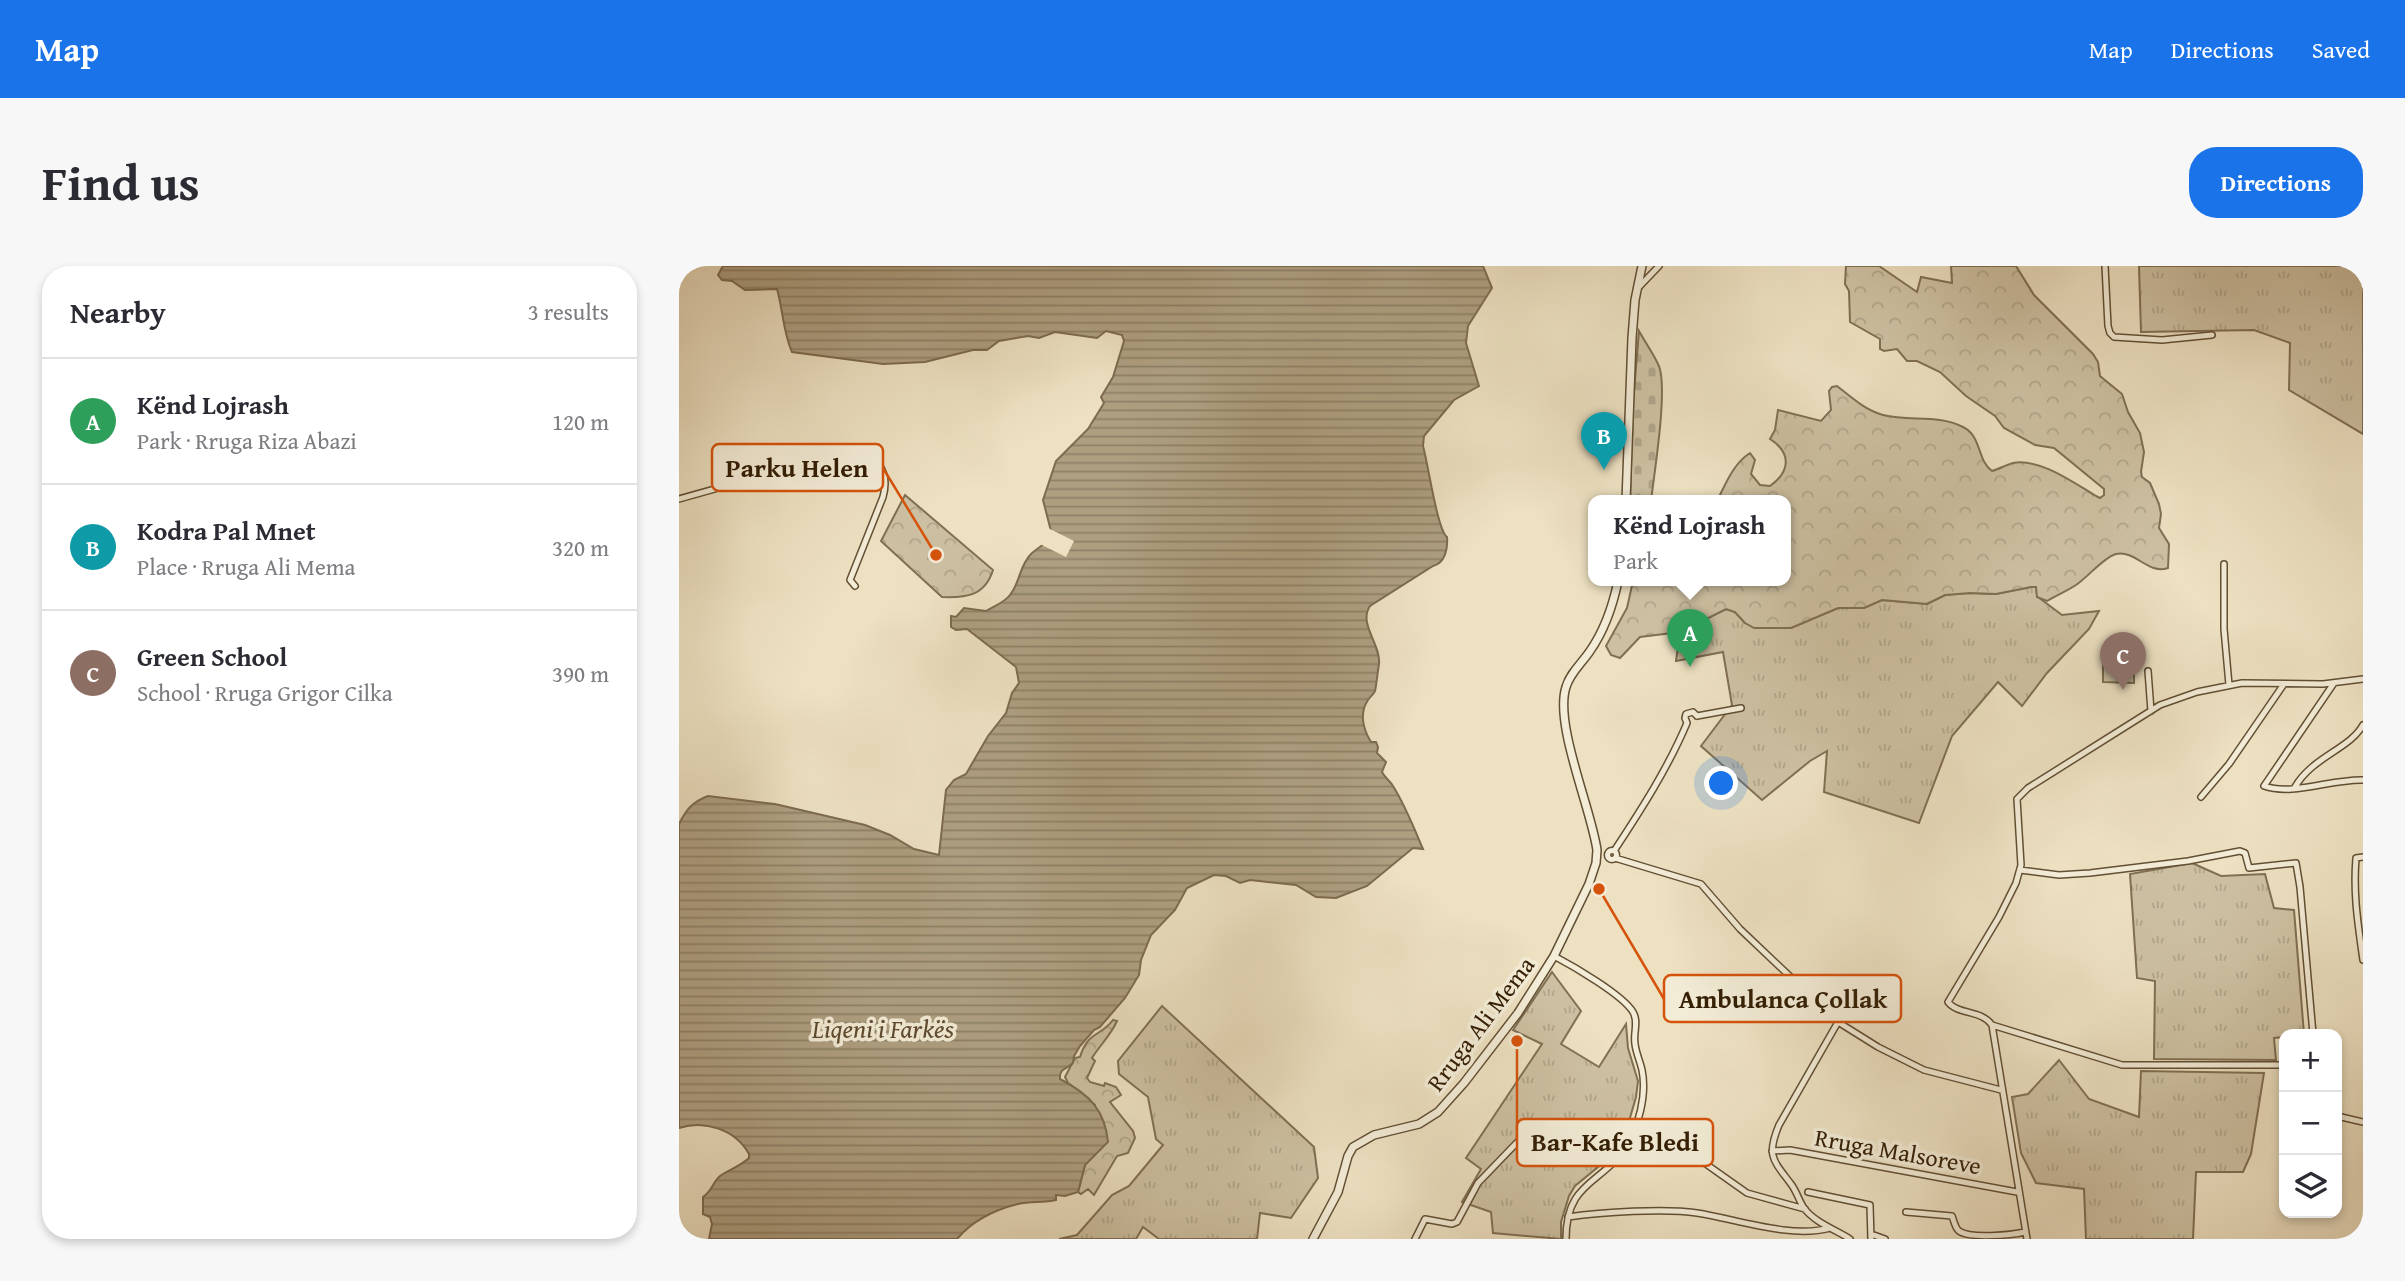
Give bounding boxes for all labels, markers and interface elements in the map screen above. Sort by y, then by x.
text: Map [35,25,99,73]
text: Map [2089,32,2133,67]
text: Directions [2171,32,2274,67]
text: Saved [2312,32,2370,67]
text: Find us [42,146,200,218]
button: Directions [2189,147,2363,218]
text: Nearby [70,290,166,334]
text: 3 results [528,295,609,328]
text: Kënd Lojrash [137,385,289,424]
text: A [86,405,100,438]
text: 120 m [552,405,609,438]
pin: B [1581,412,1627,470]
text: Park · Rruga Riza Abazi [137,424,357,457]
callout: Parku Helen [712,444,883,491]
text: Parku Helen [726,448,869,487]
popup [1588,495,1791,586]
text: Kënd Lojrash [1614,505,1765,544]
text: Kodra Pal Mnet [137,511,316,550]
text: B [86,531,100,564]
text: 320 m [552,531,609,564]
text: Park [1614,544,1658,577]
text: Place · Rruga Ali Mema [137,550,355,583]
pin: A [1667,609,1713,667]
pin: C [2100,632,2146,690]
text: Green School [137,637,287,676]
text: C [86,657,100,690]
text: 390 m [552,657,609,690]
text: School · Rruga Grigor Cilka [137,676,393,709]
your location [1704,766,1738,800]
street label: Rruga Ali Mema [1418,949,1543,1098]
callout: Ambulanca Çollak [1664,975,1901,1022]
text: Ambulanca Çollak [1679,979,1888,1018]
water label: Liqeni i Farkës [811,1009,955,1048]
map controls [2279,1029,2342,1218]
button: + [2279,1029,2342,1092]
button: − [2279,1092,2342,1155]
callout: Bar-Kafe Bledi [1517,1119,1713,1166]
street label: Rruga Malsoreve [1812,1120,1984,1183]
text: Bar-Kafe Bledi [1531,1122,1699,1161]
button: layers [2279,1155,2342,1218]

